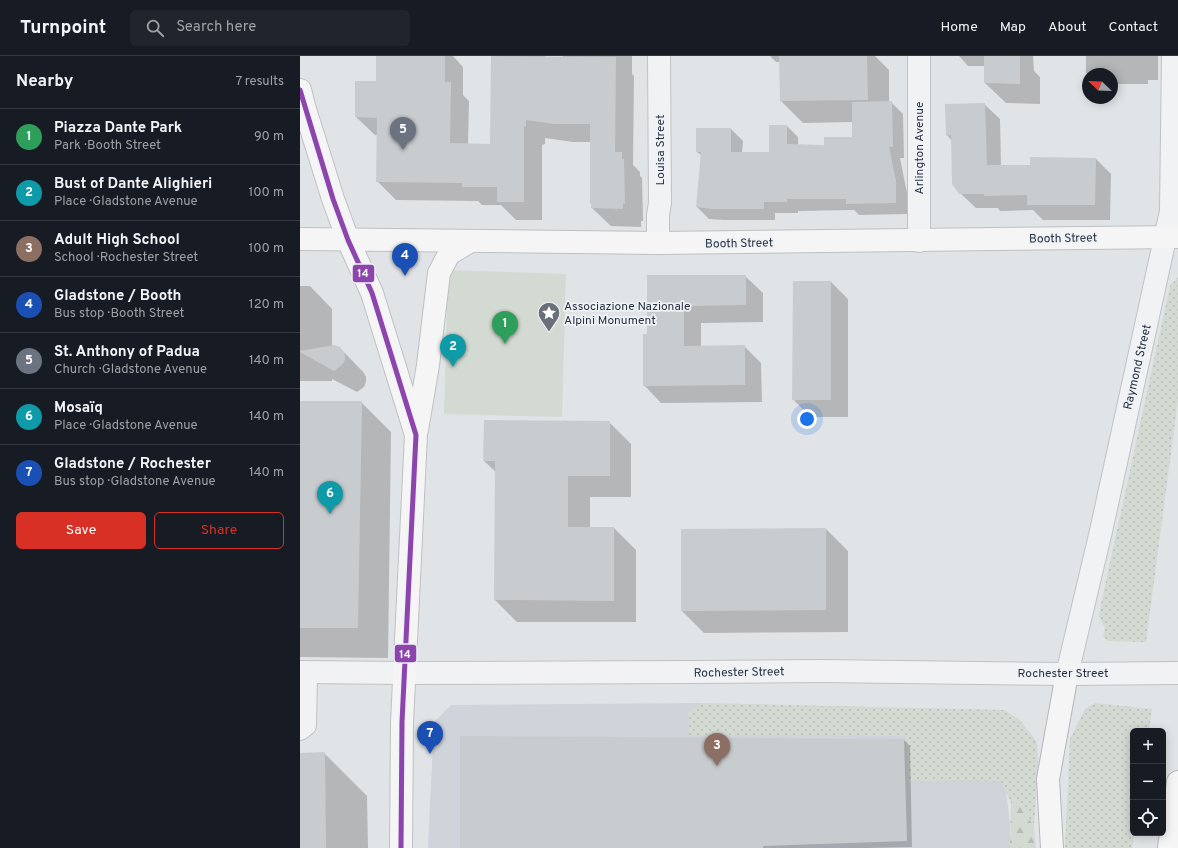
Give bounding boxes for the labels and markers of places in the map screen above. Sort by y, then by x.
pin: 5 [390,117,416,150]
pin: 4 [392,243,418,276]
place label: Associazione Nazionale Alpini Monument [564,299,690,329]
place icon: Associazione Nazionale Alpini Monument [536,300,562,333]
pin: 1 [492,311,518,344]
pin: 2 [440,334,466,367]
pin: 6 [317,481,343,514]
pin: 7 [417,721,443,754]
pin: 3 [704,733,730,766]

